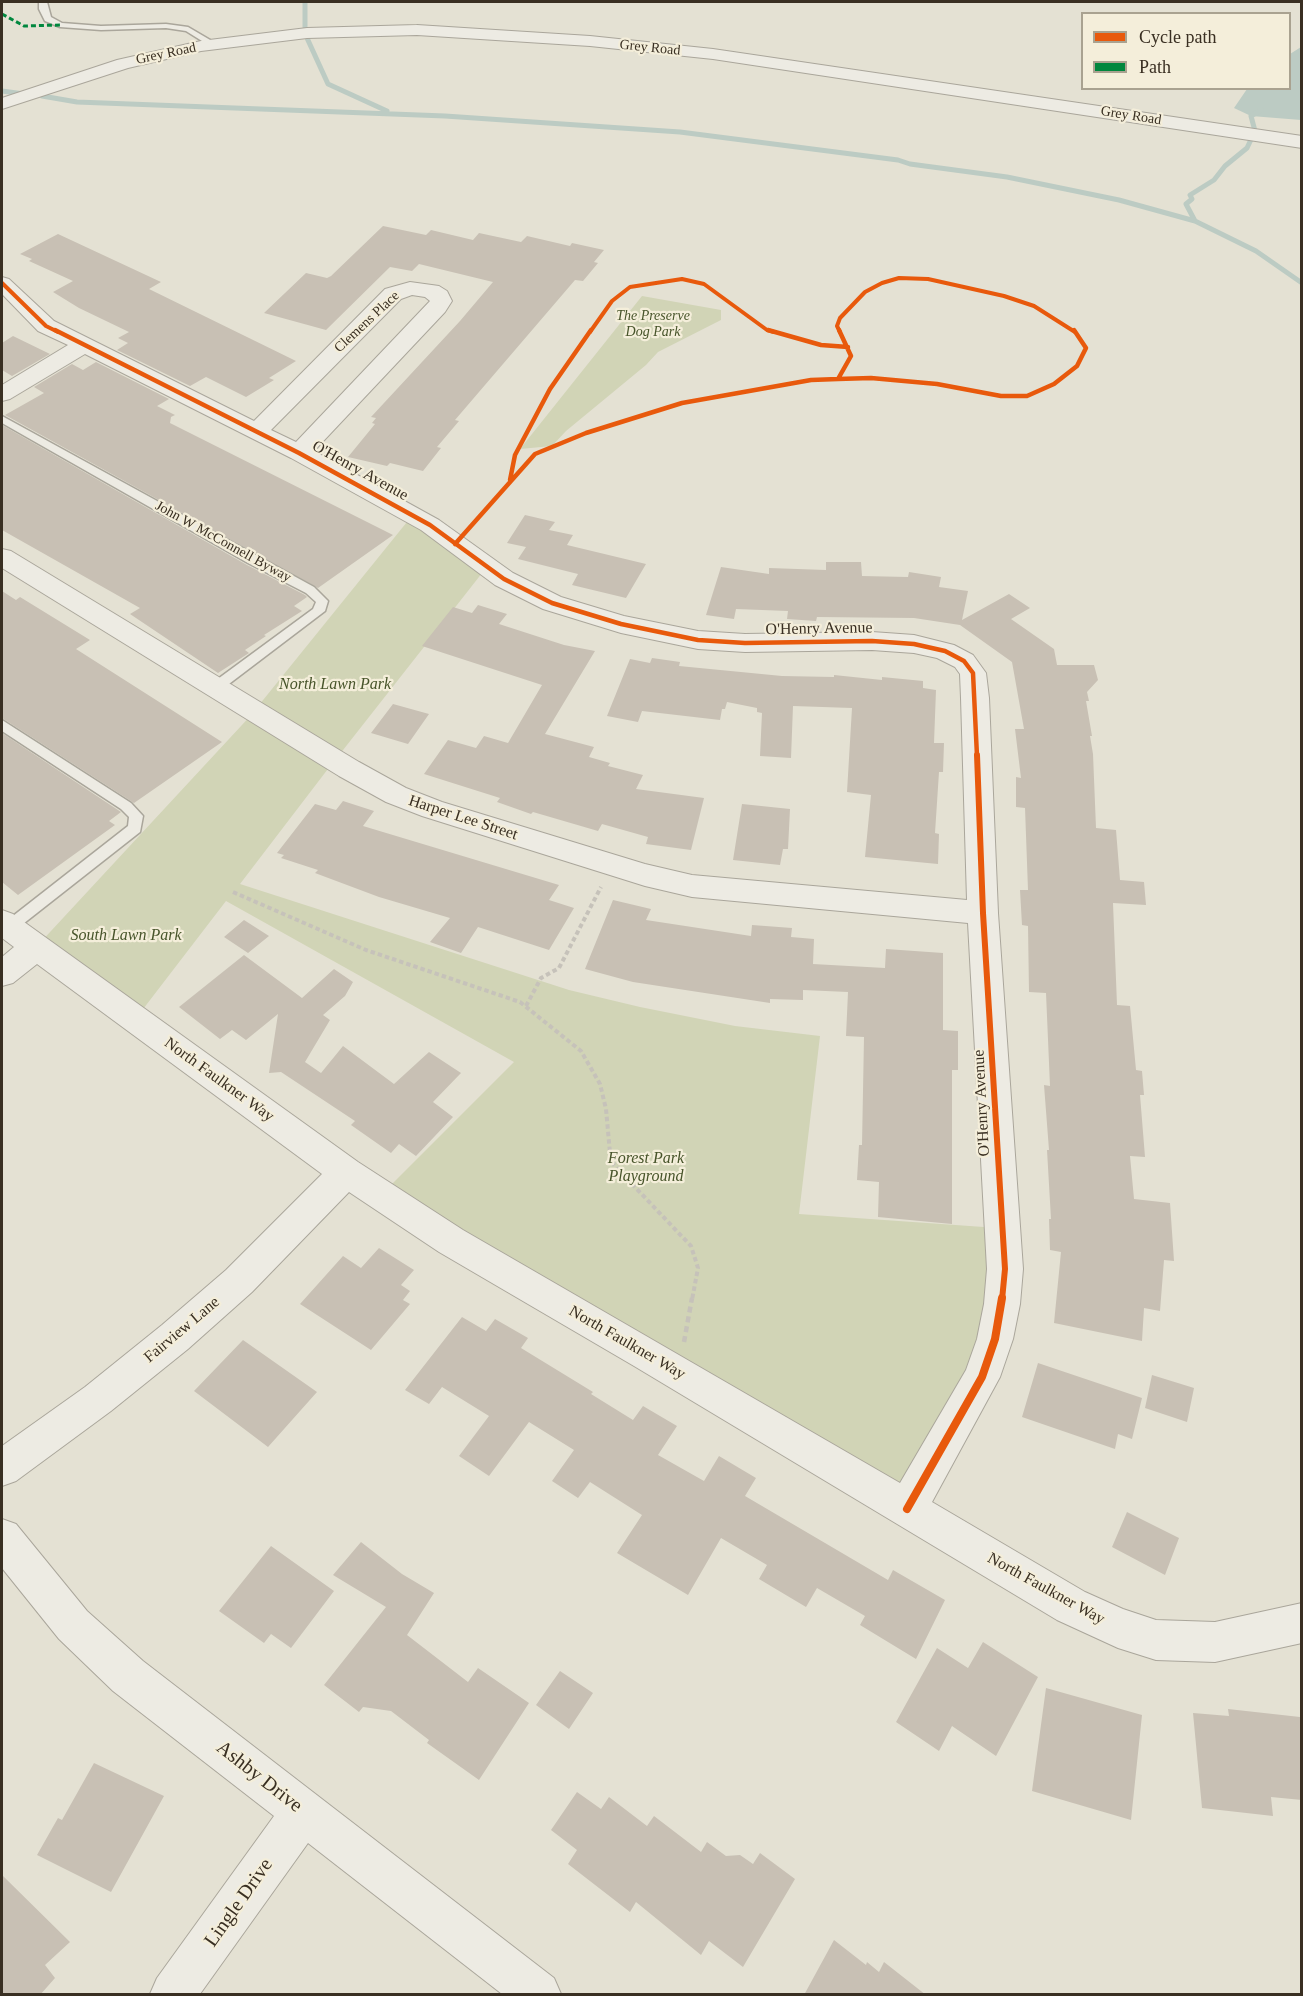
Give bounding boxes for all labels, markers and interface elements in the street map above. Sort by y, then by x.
legend [1081,12,1291,90]
text: Cycle path [1139,27,1216,47]
street label: Grey Road [619,36,681,60]
street label: Grey Road [134,39,198,69]
text: Path [1139,57,1171,77]
street label: Grey Road [1100,103,1162,129]
street label: Clemens Place [331,288,403,356]
park label: The Preserve Dog Park [616,308,690,340]
street label: O'Henry Avenue [309,437,411,505]
street label: John W McConnell Byway [152,498,294,586]
street label: O'Henry Avenue [765,618,873,640]
park label: North Lawn Park [279,675,391,695]
street label: Harper Lee Street [406,791,520,845]
park label: South Lawn Park [70,926,182,946]
street label: North Faulkner Way [160,1034,278,1126]
street label: O'Henry Avenue [970,1049,994,1157]
park label: Forest Park Playground [608,1149,684,1187]
street label: Fairview Lane [140,1293,224,1367]
street label: North Faulkner Way [565,1302,689,1384]
street label: North Faulkner Way [984,1549,1108,1629]
street label: Ashby Drive [211,1736,307,1818]
street label: Lingle Drive [200,1854,278,1952]

